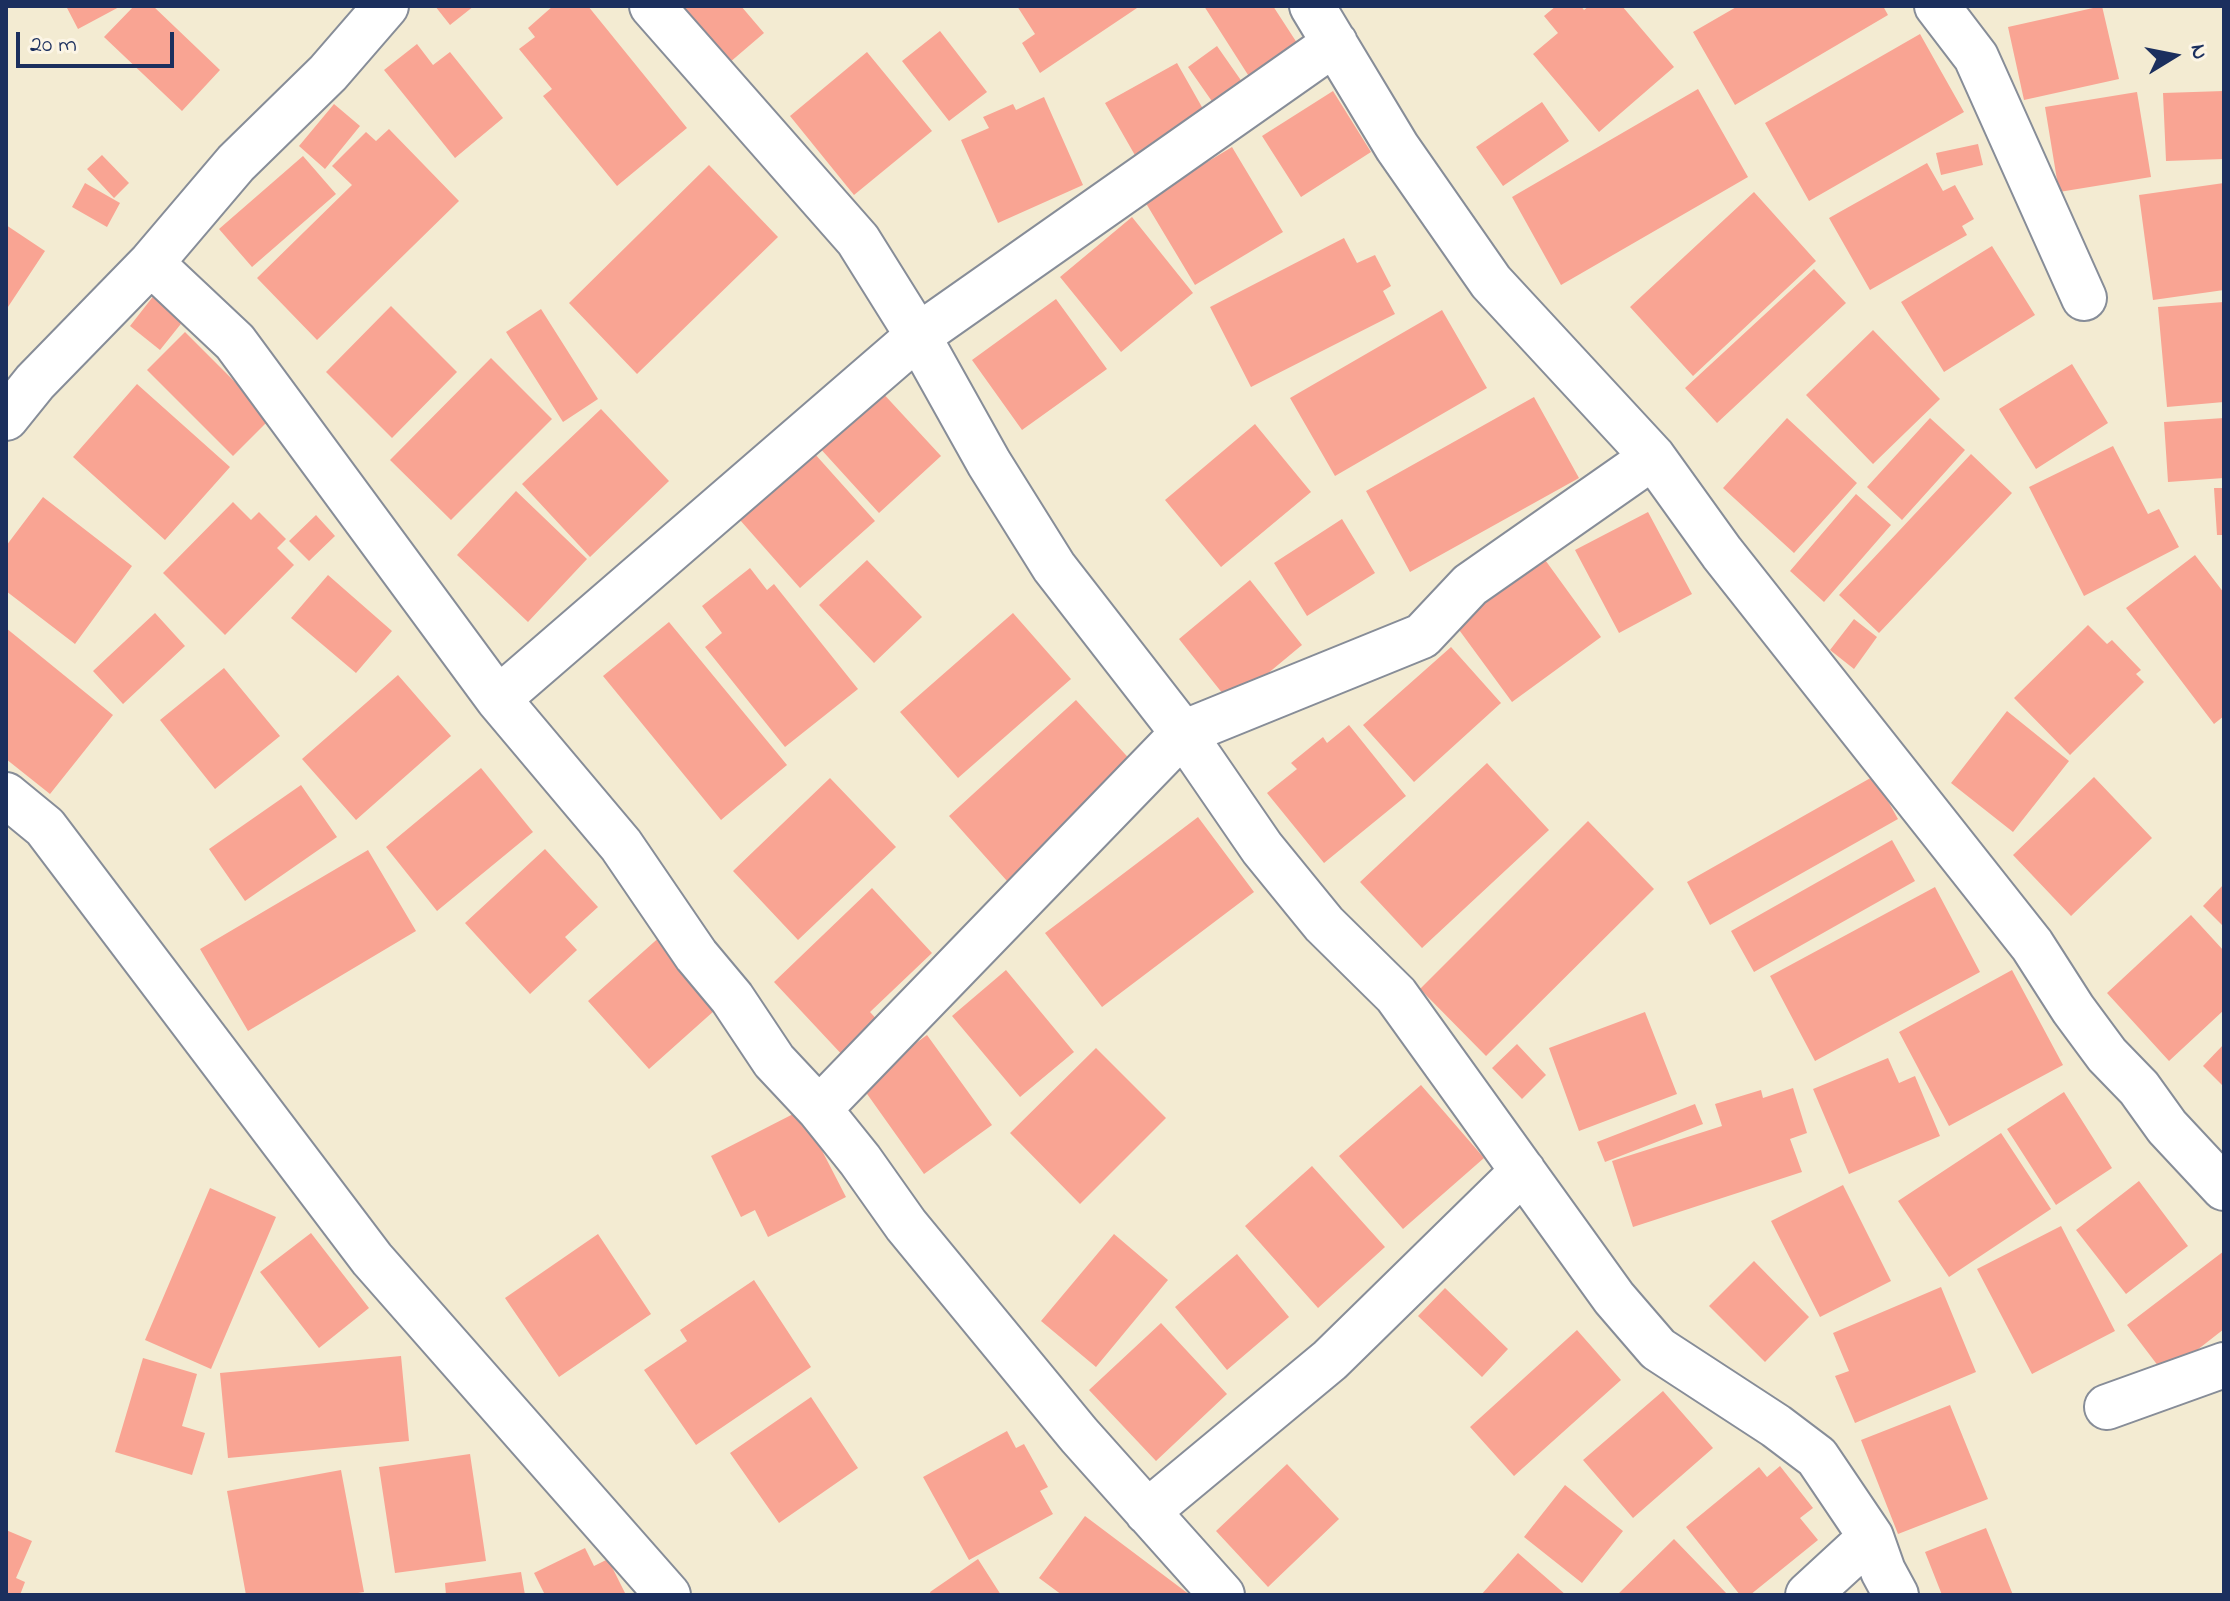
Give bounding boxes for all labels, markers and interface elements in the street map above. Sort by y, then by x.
scale bar [20,16,178,66]
north arrow [2134,16,2214,96]
text: 20 m [30,28,77,63]
text: N [2181,42,2215,62]

